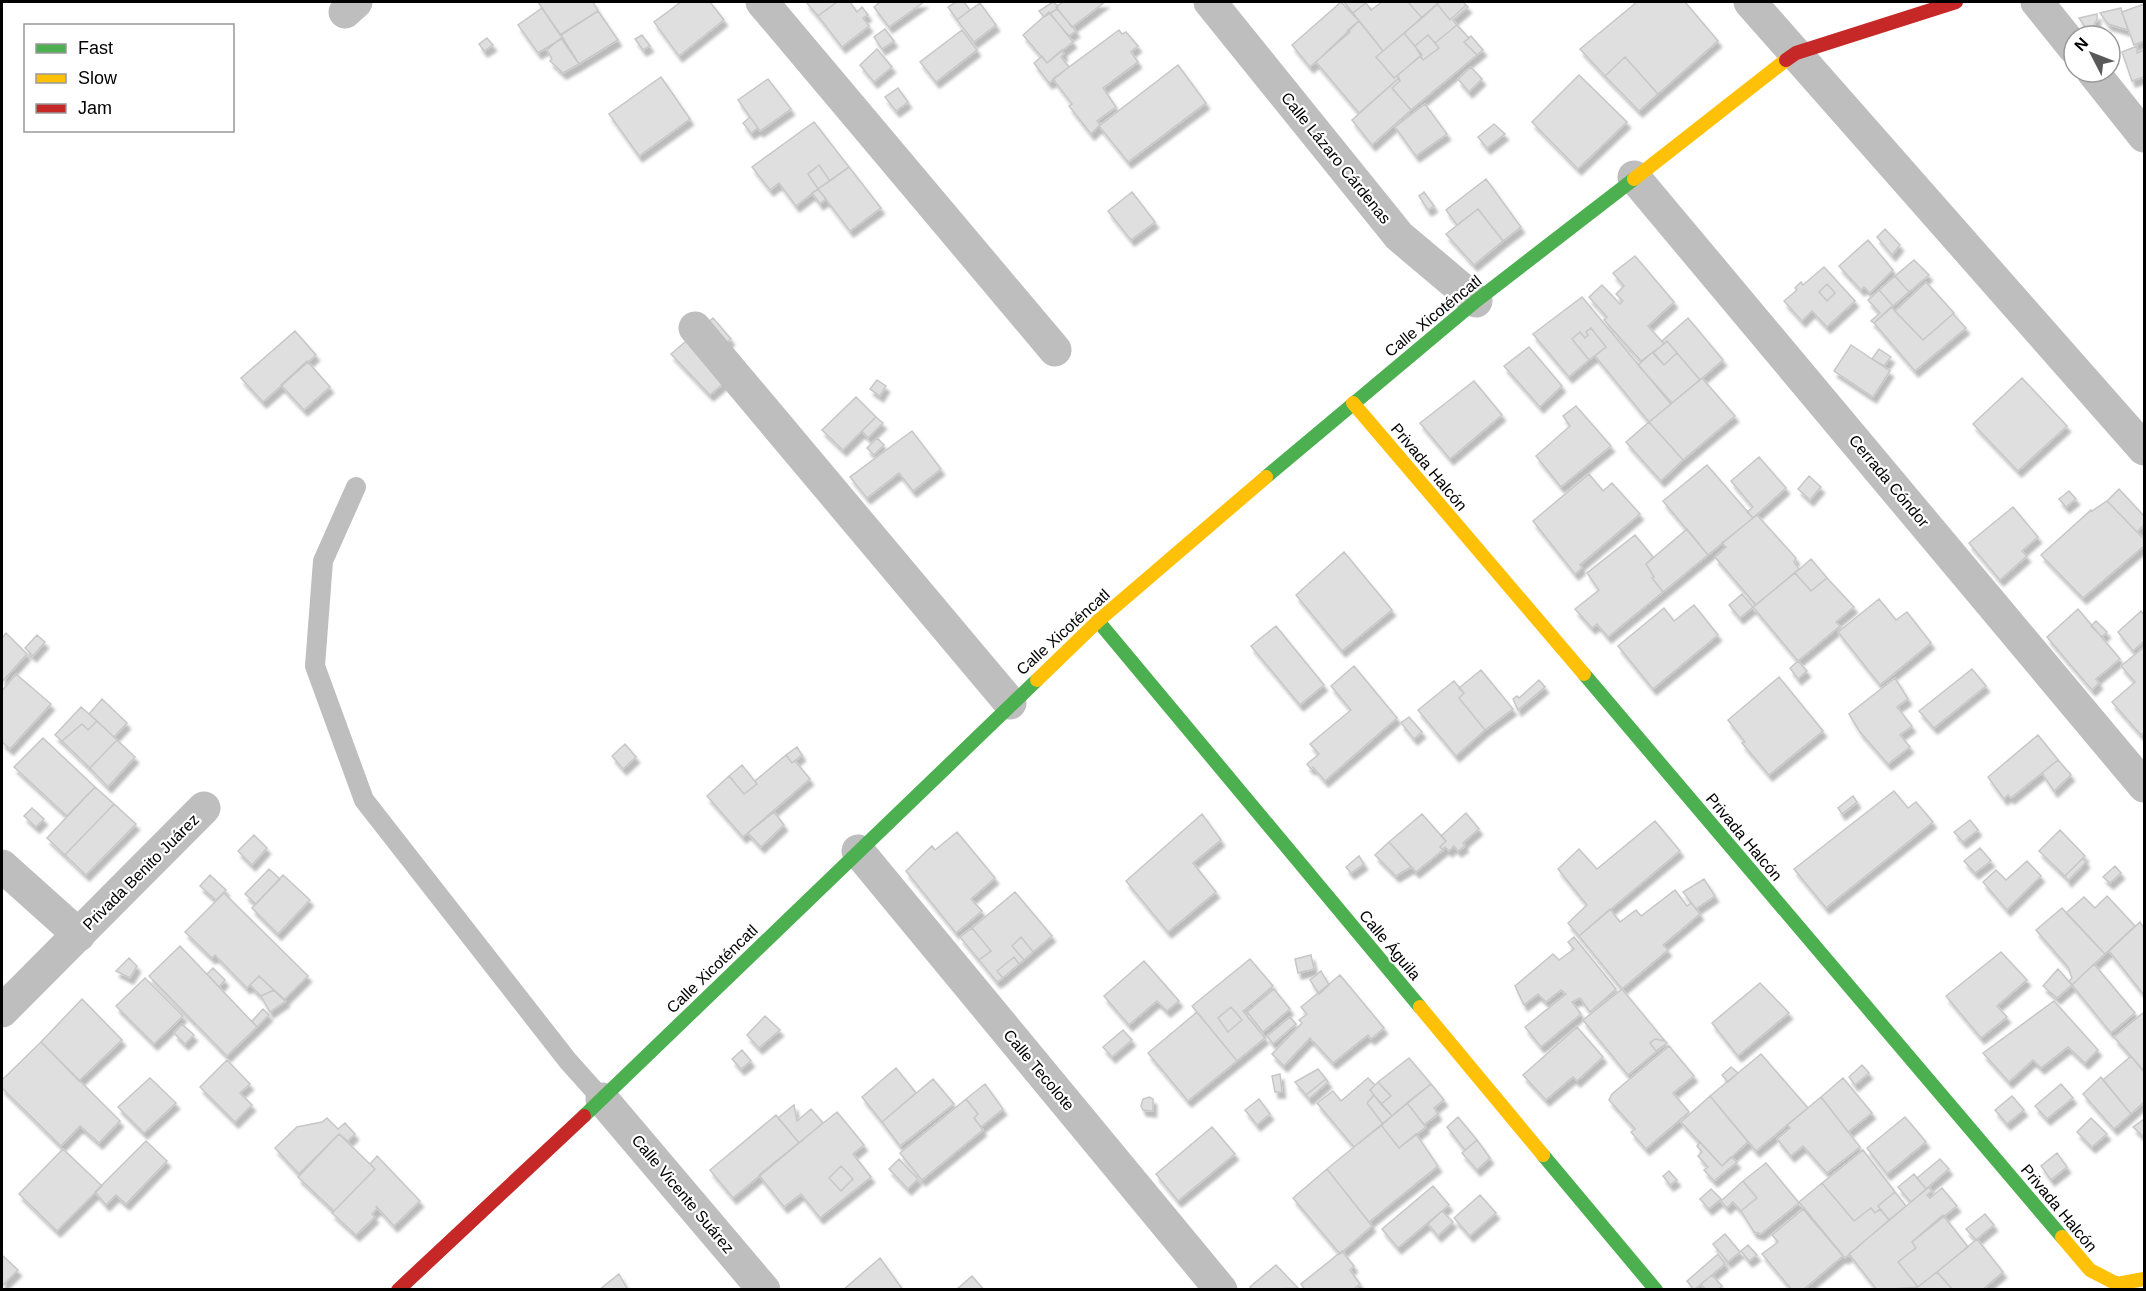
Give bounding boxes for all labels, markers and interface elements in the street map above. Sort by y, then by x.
legend [24,24,234,132]
north arrow [2062,24,2122,84]
text: N [2071,34,2091,54]
text: Fast [78,38,113,58]
text: Slow [78,68,118,88]
street label: Calle Lázaro Cárdenas [1278,89,1394,227]
text: Jam [78,98,112,118]
street label: Calle Xicoténcatl [1381,272,1485,360]
street label: Privada Halcón [1388,420,1470,514]
street label: Cerrada Cóndor [1846,432,1933,531]
street label: Calle Xicoténcatl [1013,586,1113,678]
street label: Privada Halcón [1703,790,1785,884]
street label: Privada Benito Juárez [80,811,202,933]
street label: Calle Águila [1356,906,1425,983]
street label: Calle Xicoténcatl [663,921,761,1017]
street label: Calle Tecolote [1000,1026,1078,1114]
street label: Calle Vicente Suárez [629,1131,737,1257]
street label: Privada Halcón [2018,1161,2100,1255]

